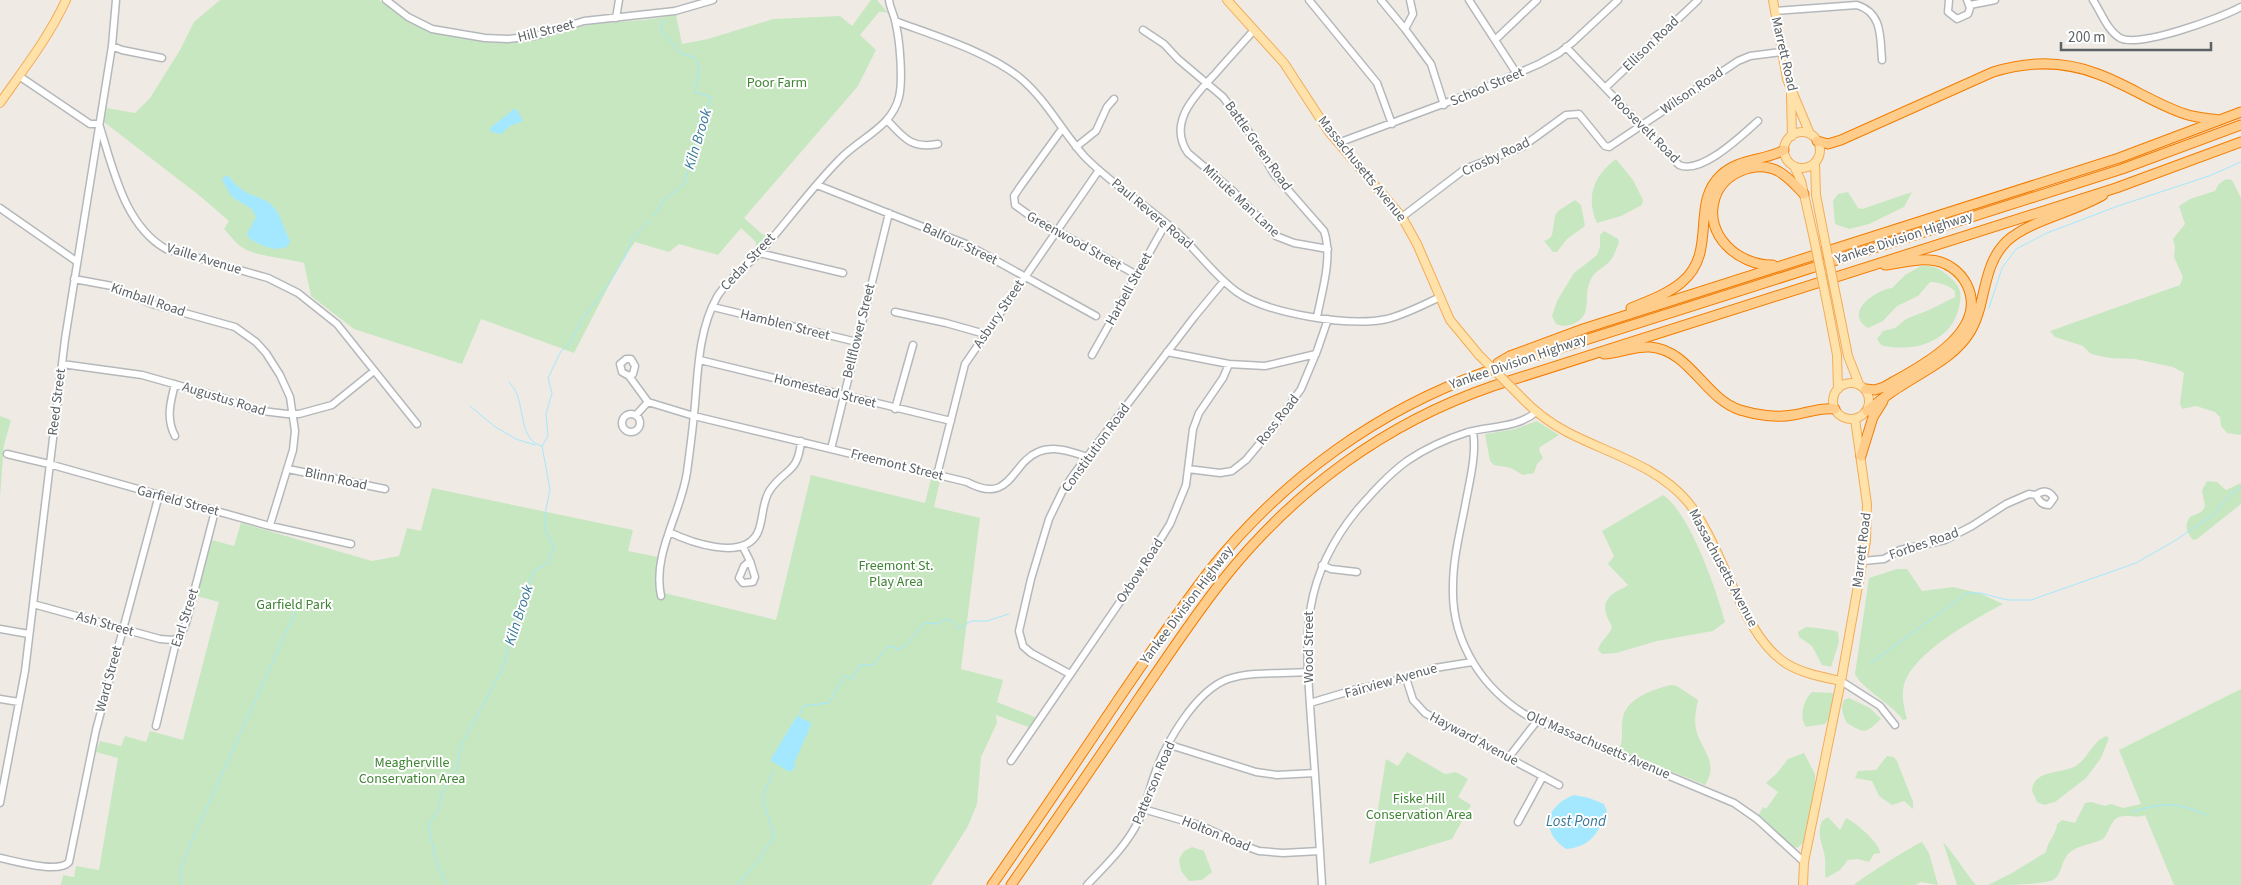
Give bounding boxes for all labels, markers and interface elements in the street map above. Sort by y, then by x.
street label: Ellison Road [1618,12,1684,76]
street label: Hill Street [516,14,577,48]
street label: Marrett Road [1766,15,1802,93]
scale bar [2061,20,2211,52]
text: 200 m [2068,27,2106,48]
street label: School Street [1447,62,1527,111]
street label: Wilson Road [1657,63,1727,119]
park label: Poor Farm [747,73,807,93]
street label: Roosevelt Road [1606,90,1684,168]
street label: Battle Green Road [1220,97,1296,195]
water label: Kiln Brook [679,105,717,172]
street label: Massachusetts Avenue [1313,112,1411,226]
street label: Crosby Road [1459,132,1533,182]
street label: Minute Man Lane [1198,160,1284,242]
street label: Paul Revere Road [1107,174,1197,254]
street label: Yankee Division Highway [1831,206,1976,270]
street label: Greenwood Street [1023,207,1125,276]
street label: Balfour Street [919,218,1001,270]
street label: Cedar Street [716,228,780,295]
street label: Vaille Avenue [164,238,244,280]
street label: Harbell Street [1101,249,1157,329]
street label: Asbury Street [969,276,1029,352]
street label: Kimball Road [108,278,188,322]
street label: Bellflower Street [838,281,881,381]
street label: Hamblen Street [738,304,832,346]
street label: Yankee Division Highway [1446,329,1590,395]
street label: Reed Street [43,367,71,437]
street label: Homestead Street [772,369,879,413]
street label: Augustus Road [180,377,268,421]
street label: Ross Road [1252,390,1304,450]
street label: Constitution Road [1057,399,1135,497]
street label: Freemont Street [849,444,946,486]
street label: Blinn Road [303,463,369,495]
street label: Garfield Street [135,480,222,522]
street label: Massachusetts Avenue [1683,505,1763,631]
street label: Marrett Road [1847,511,1877,589]
street label: Forbes Road [1886,523,1962,565]
street label: Oxbow Road [1112,535,1168,607]
street label: Yankee Division Highway [1135,541,1239,669]
park label: Freemont St. Play Area [858,556,934,592]
water label: Kiln Brook [499,581,539,648]
street label: Earl Street [166,586,204,650]
park label: Garfield Park [256,595,332,615]
street label: Ash Street [74,606,137,642]
street label: Wood Street [1299,611,1319,683]
street label: Ward Street [91,643,128,715]
street label: Fairview Avenue [1343,658,1440,704]
street label: Old Massachusetts Avenue [1523,706,1673,784]
street label: Hayward Avenue [1426,707,1522,771]
street label: Patterson Road [1127,738,1181,828]
park label: Meagherville Conservation Area [359,753,465,789]
park label: Fiske Hill Conservation Area [1366,789,1472,825]
street label: Holton Road [1178,811,1254,857]
water label: Lost Pond [1546,811,1607,832]

